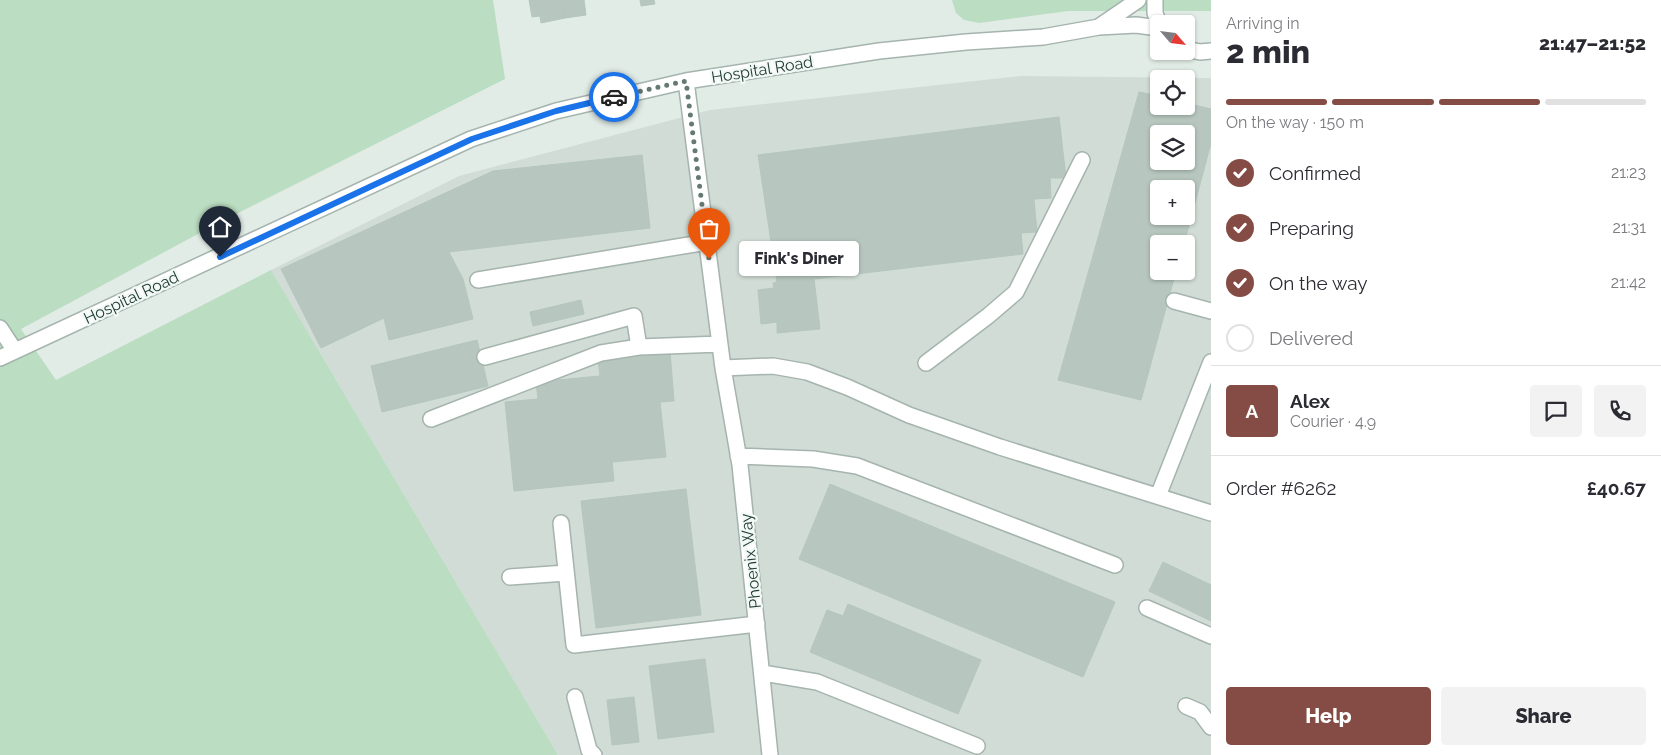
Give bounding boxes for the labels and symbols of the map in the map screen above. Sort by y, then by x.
north arrow [1150,15,1195,60]
street label: Hospital Road [710,52,814,87]
courier [589,72,639,122]
pin [199,206,241,257]
pin [688,208,730,259]
callout: Fink's Diner [739,242,859,276]
street label: Hospital Road [81,267,182,328]
street label: Phoenix Way [736,512,765,609]

